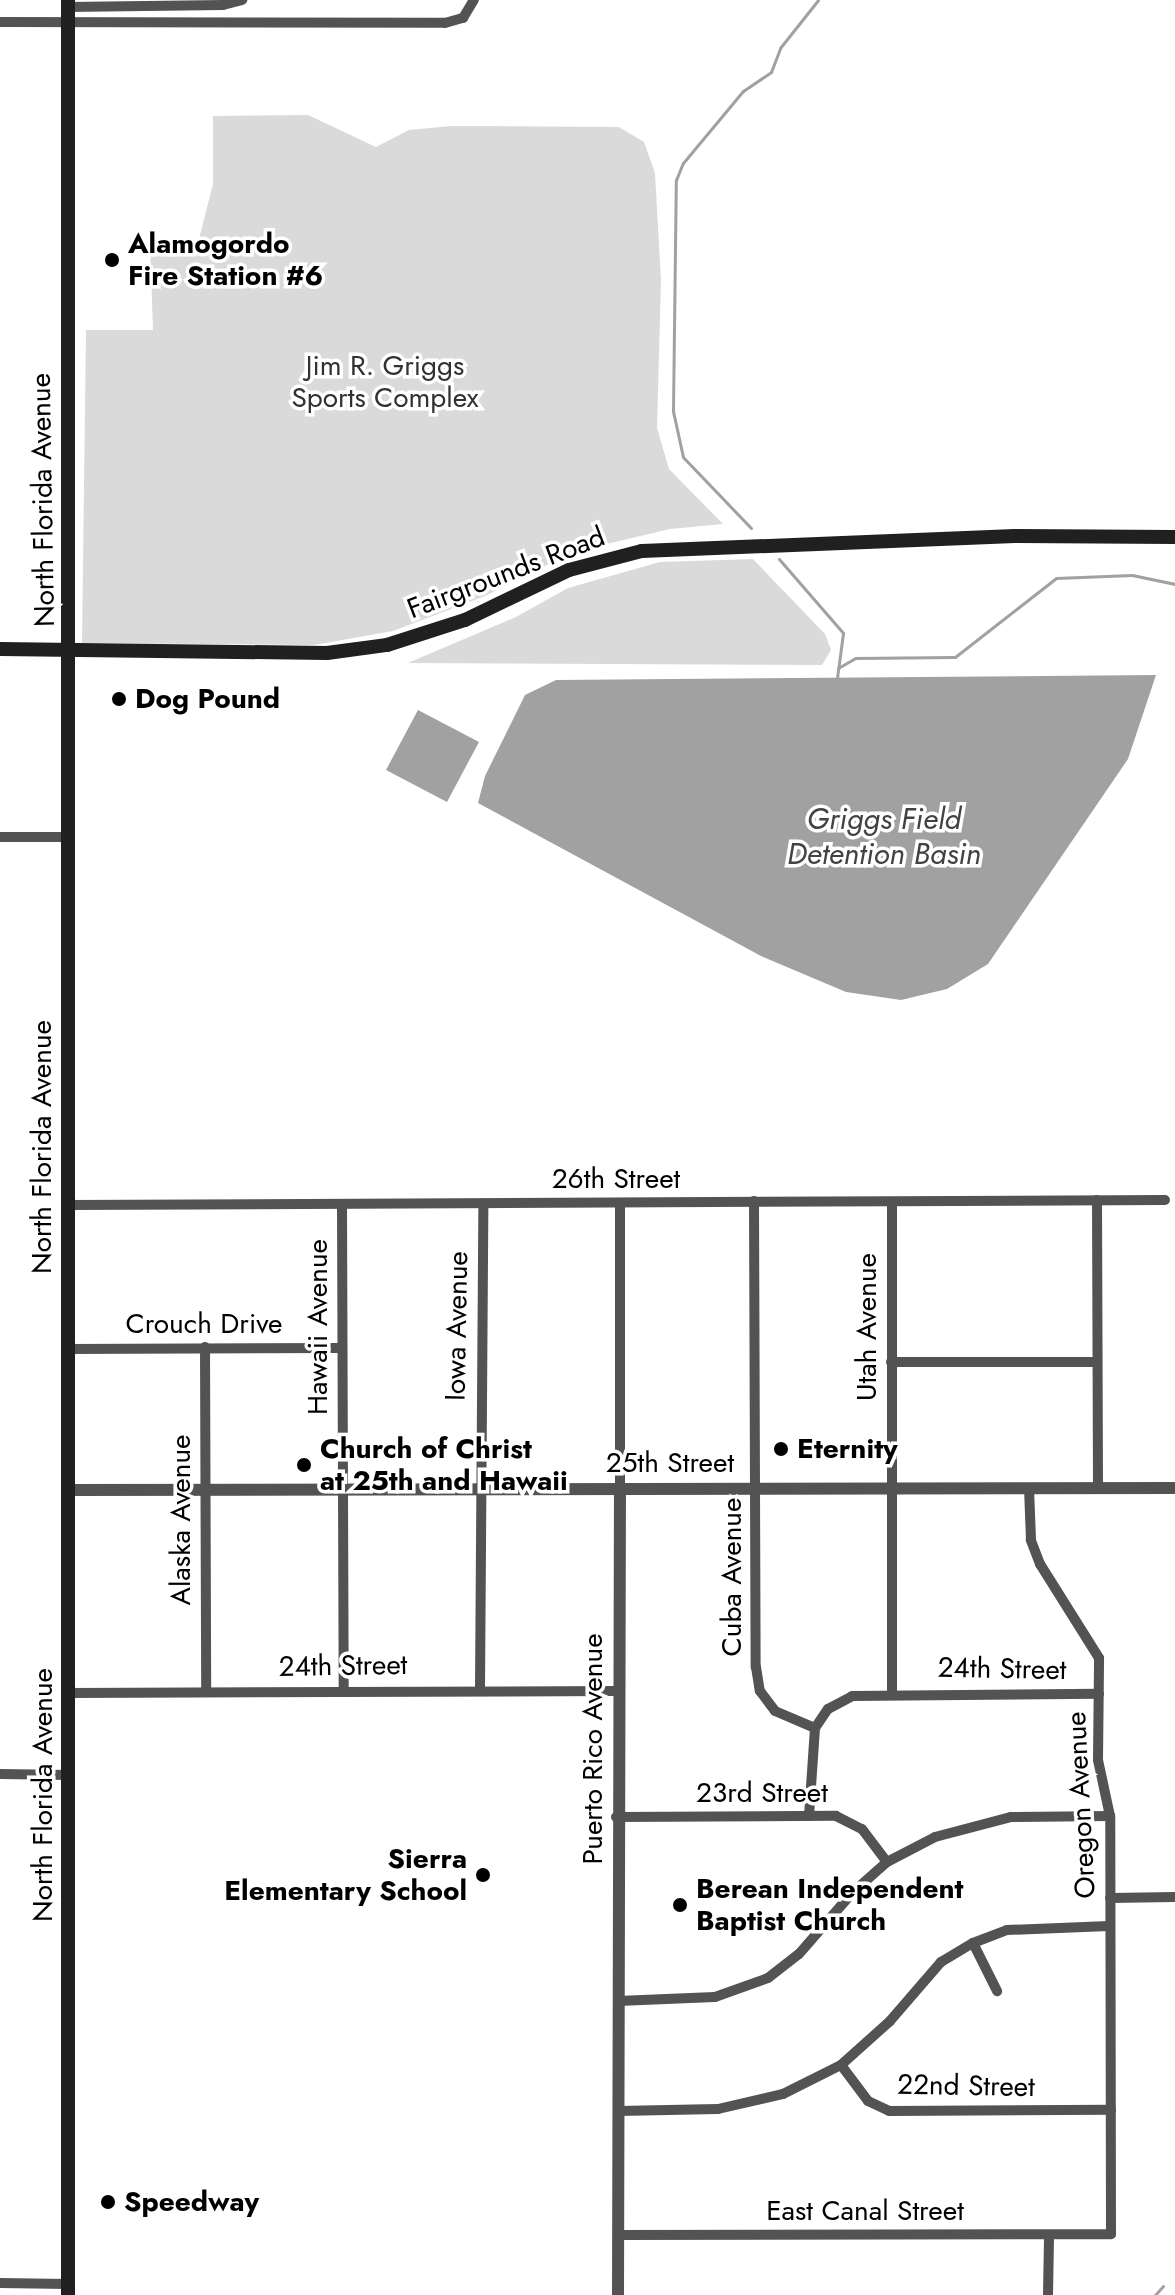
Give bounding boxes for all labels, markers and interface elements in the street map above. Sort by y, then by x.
place label: Alamogordo Fire Station #6 [128,227,323,293]
marker: Alamogordo Fire Station #6 [103,251,121,269]
park label: Jim R. Griggs Sports Complex [291,349,479,415]
street label: North Florida Avenue [24,373,62,627]
street label: Fairgrounds Road [402,520,610,626]
place label: Dog Pound [135,682,280,716]
marker: Dog Pound [110,690,128,708]
water label: Griggs Field Detention Basin [787,801,981,872]
street label: North Florida Avenue [25,1020,59,1274]
street label: 26th Street [552,1162,680,1196]
street label: Hawaii Avenue [301,1239,335,1415]
street label: Iowa Avenue [439,1251,475,1401]
street label: Utah Avenue [850,1253,884,1401]
street label: Crouch Drive [125,1307,283,1341]
place label: Church of Christ at 25th and Hawaii [320,1432,568,1498]
place label: Eternity [797,1432,898,1466]
street label: Alaska Avenue [164,1434,198,1606]
marker: Eternity [772,1440,790,1458]
street label: 25th Street [606,1446,734,1480]
marker: Church of Christ at 25th and Hawaii [295,1456,313,1474]
street label: Cuba Avenue [715,1498,749,1656]
street label: Puerto Rico Avenue [576,1633,610,1865]
street label: 24th Street [278,1648,408,1684]
street label: 24th Street [937,1651,1067,1687]
street label: North Florida Avenue [26,1668,60,1922]
street label: Oregon Avenue [1059,1711,1103,1899]
street label: 23rd Street [696,1776,828,1810]
place label: Sierra Elementary School [224,1842,467,1908]
marker: Sierra Elementary School [474,1866,492,1884]
place label: Berean Independent Baptist Church [696,1872,963,1938]
marker: Berean Independent Baptist Church [671,1896,689,1914]
street label: 22nd Street [897,2068,1035,2104]
place label: Speedway [124,2185,259,2219]
marker: Speedway [99,2193,117,2211]
street label: East Canal Street [766,2194,964,2228]

